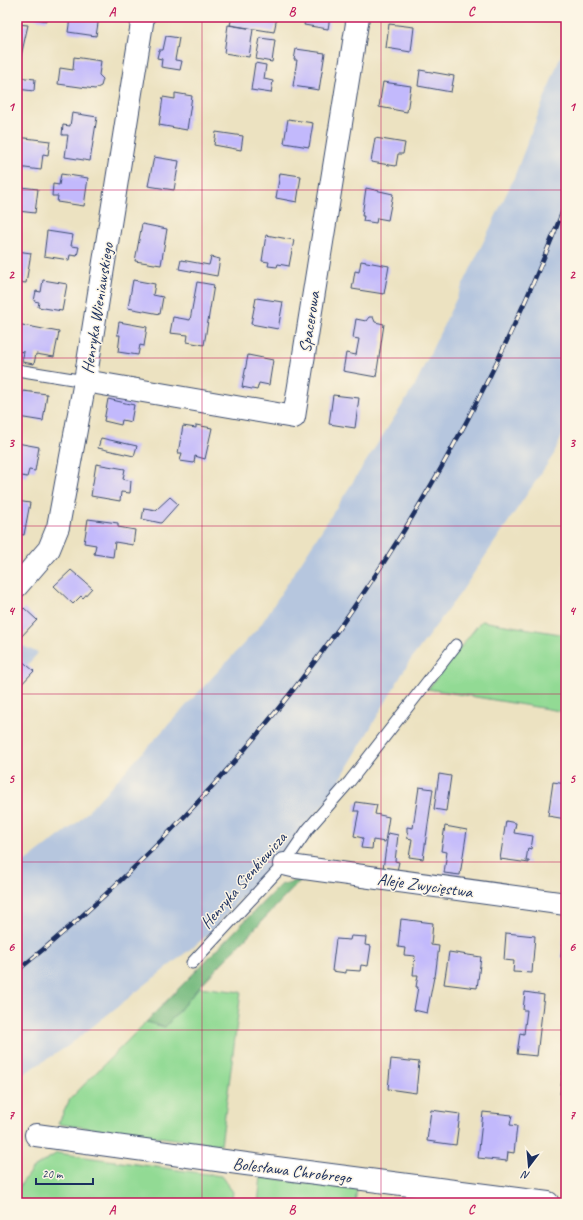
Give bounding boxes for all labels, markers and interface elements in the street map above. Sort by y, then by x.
text: A [109,4,117,20]
text: B [289,4,297,20]
text: C [468,4,476,20]
text: 1 [8,99,16,115]
text: 1 [569,99,577,115]
street label: Henryka Wieniawskiego [77,240,118,375]
text: 2 [8,267,15,283]
text: 2 [569,267,576,283]
street label: Spacerowa [294,288,325,354]
text: 3 [8,435,15,451]
text: 3 [569,435,576,451]
text: 4 [8,603,16,619]
text: 4 [569,603,577,619]
text: 5 [8,771,15,787]
text: 5 [569,771,576,787]
street label: Henryka Sienkiewicza [196,827,292,933]
street label: Aleje Zwycięstwa [376,868,475,903]
text: 6 [8,939,15,955]
text: 6 [569,939,576,955]
text: 7 [8,1107,15,1123]
text: 7 [569,1107,576,1123]
north arrow [509,1146,549,1186]
street label: Bolesława Chrobrego [232,1153,354,1188]
scale bar [36,1160,93,1186]
text: 20 m [42,1166,64,1182]
text: N [519,1167,531,1183]
text: A [109,1202,117,1218]
text: B [289,1202,297,1218]
text: C [468,1202,476,1218]

